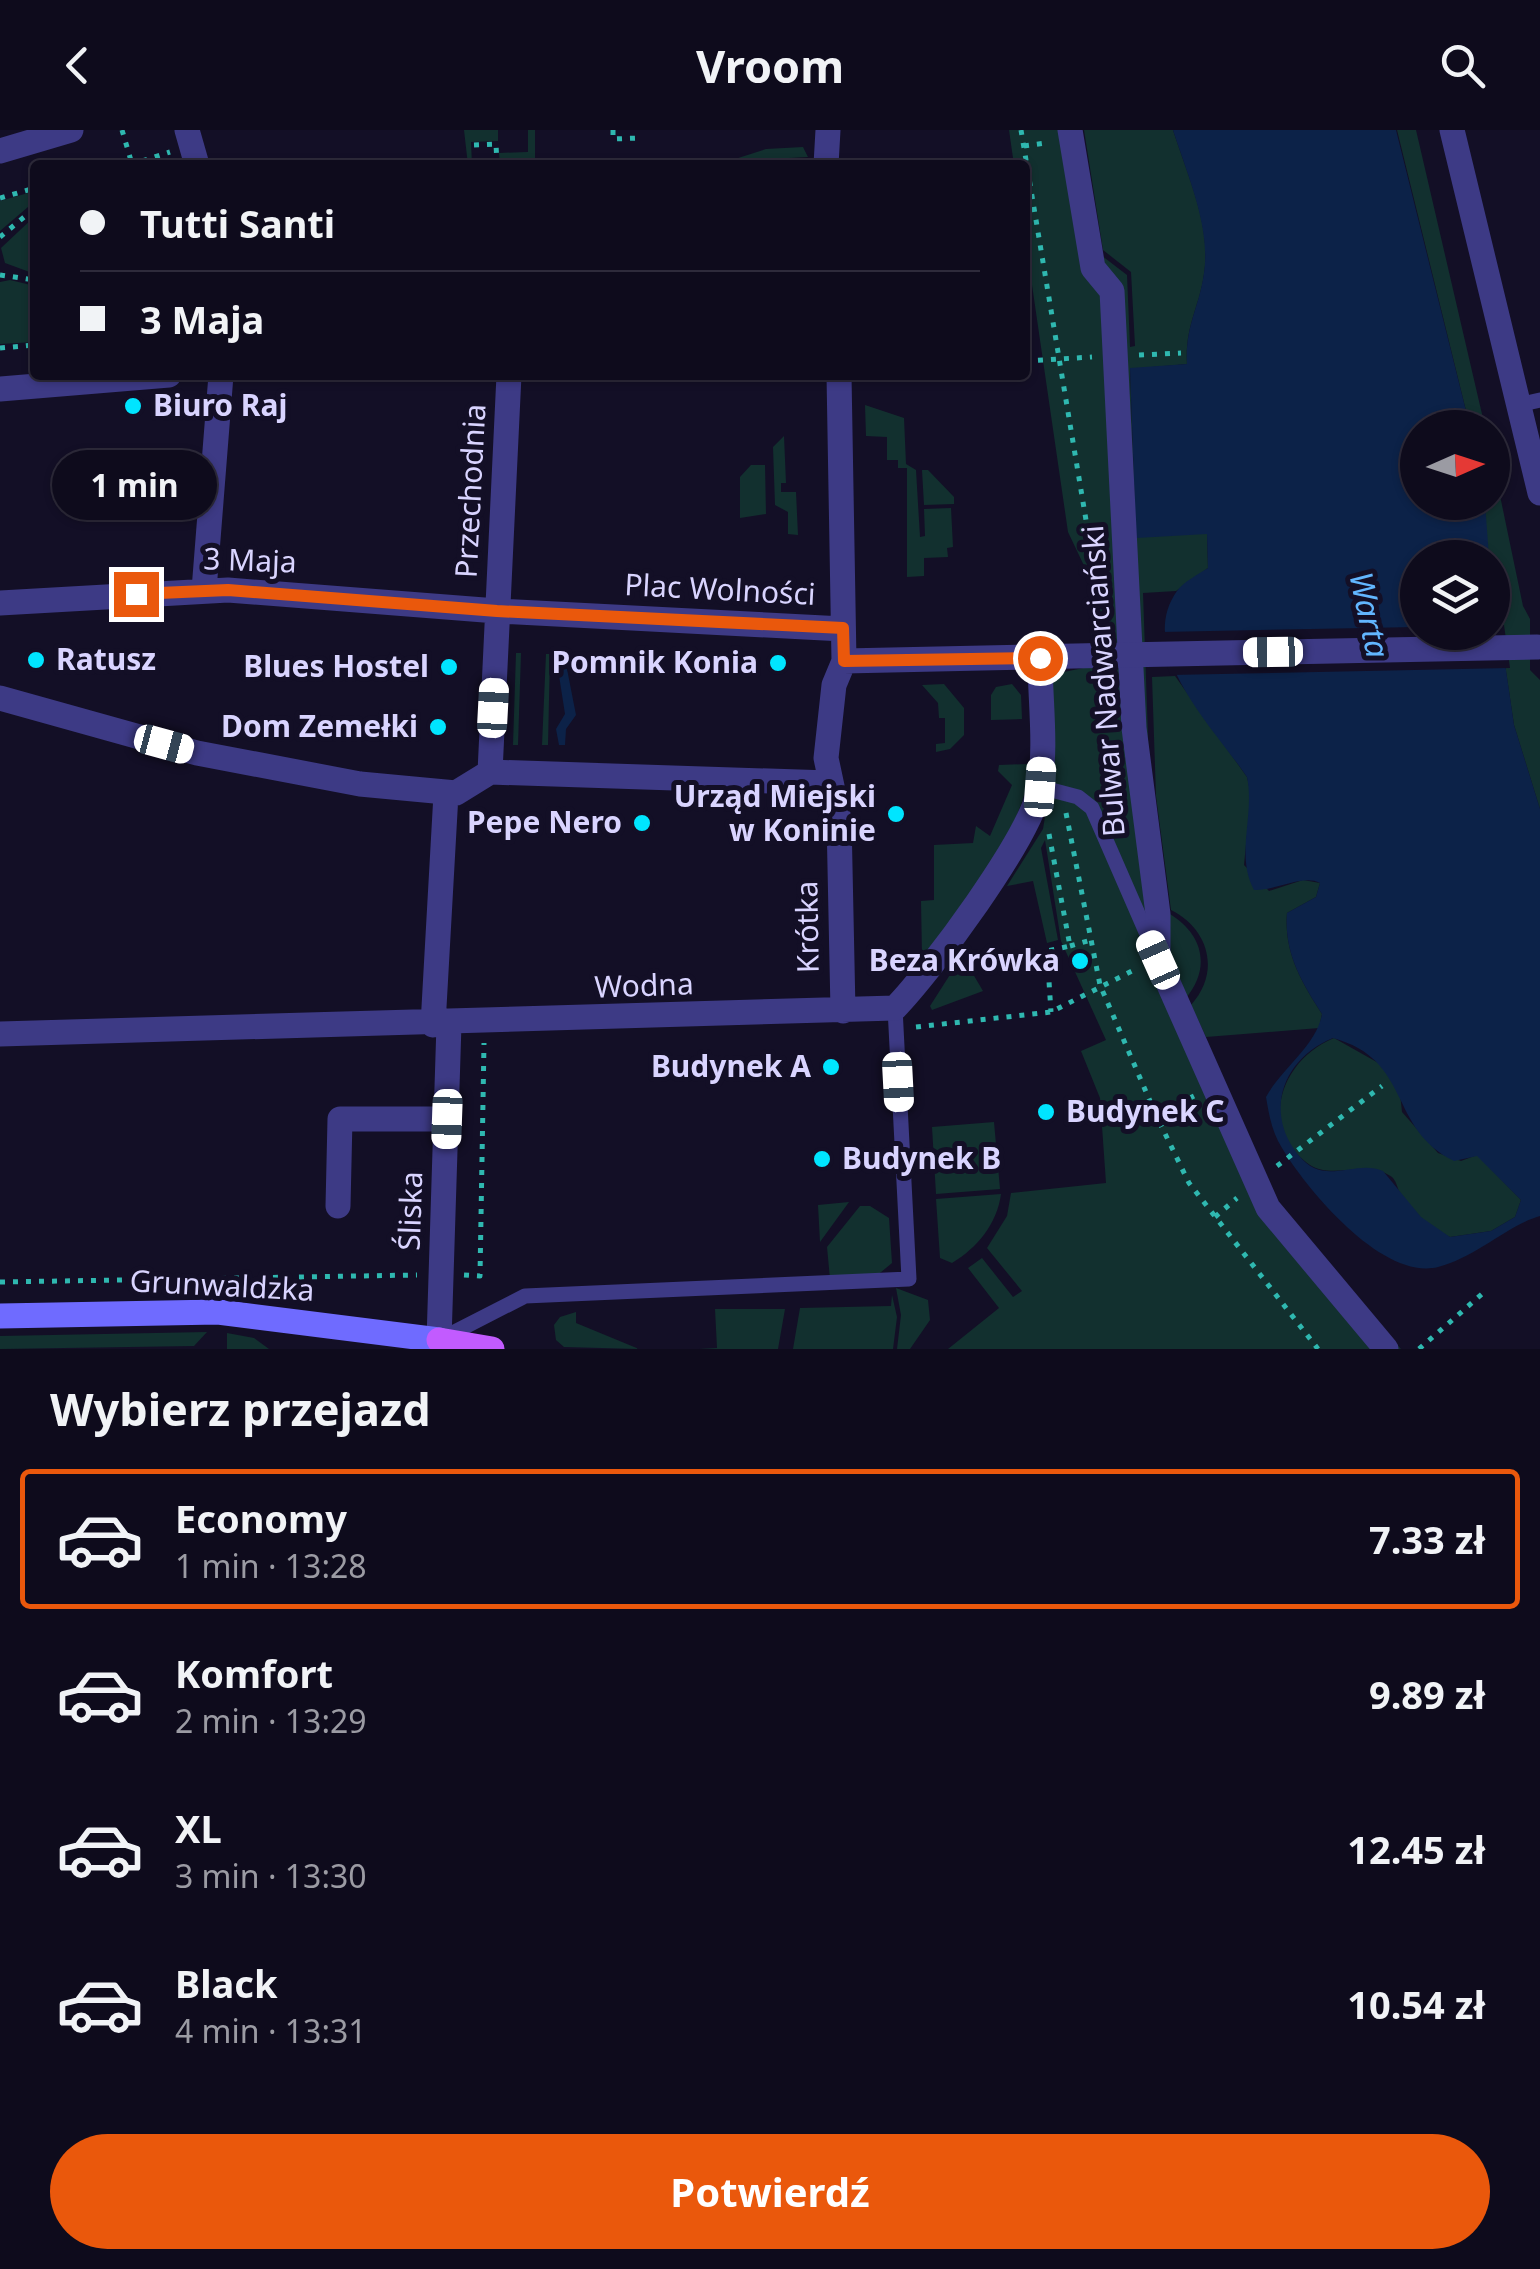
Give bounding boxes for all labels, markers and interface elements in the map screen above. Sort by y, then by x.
text: Vroom [696,35,844,96]
icon: back [50,38,105,93]
icon: search [1435,38,1490,93]
text: Tutti Santi [140,197,335,249]
text: 3 Maja [140,293,264,345]
place label: Biuro Raj [153,384,287,425]
marker: Biuro Raj [122,395,144,417]
street label: Przechodnia [444,403,495,579]
north arrow [1400,410,1510,520]
map controls [1400,410,1510,650]
callout: 1 min [54,449,218,519]
text: 1 min [90,463,179,506]
street label: Bulwar Nadwarciański [1071,524,1134,838]
street label: 3 Maja [203,537,298,582]
button: layers [1400,540,1510,650]
street label: Plac Wolności [623,563,817,614]
water label: Warta [1340,568,1400,661]
route end [114,572,159,617]
route start [1018,636,1063,681]
car [1243,636,1303,668]
place label: Ratusz [56,638,156,679]
place label: Pomnik Konia [551,641,758,682]
place label: Blues Hostel [243,645,429,686]
marker: Ratusz [25,649,47,671]
marker: Pomnik Konia [767,652,789,674]
marker: Blues Hostel [438,656,460,678]
car [476,677,510,739]
place label: Dom Zemełki [221,705,418,746]
marker: Dom Zemełki [427,716,449,738]
car [131,722,197,766]
car [1023,756,1057,818]
place label: Urząd Miejski w Koninie [674,775,876,850]
place label: Pepe Nero [467,801,622,842]
marker: Urząd Miejski w Koninie [885,803,907,825]
marker: Pepe Nero [631,812,653,834]
street label: Krótka [785,881,828,973]
car [1132,926,1184,994]
place label: Beza Krówka [869,939,1060,980]
marker: Beza Krówka [1069,950,1091,972]
street label: Wodna [594,962,694,1007]
place label: Budynek A [651,1045,811,1086]
car [881,1051,915,1113]
marker: Budynek A [820,1056,842,1078]
car [431,1088,463,1150]
place label: Budynek C [1066,1090,1225,1131]
marker: Budynek C [1035,1101,1057,1123]
place label: Budynek B [842,1137,1001,1178]
marker: Budynek B [811,1148,833,1170]
street label: Śliska [388,1171,431,1251]
street label: Grunwaldzka [129,1259,315,1310]
text: Wybierz przejazd [50,1378,431,1439]
text: Economy [175,1492,347,1544]
icon: car [55,1494,145,1584]
text: 7.33 zł [1369,1513,1485,1565]
text: 1 min · 13:28 [175,1544,367,1587]
text: Komfort [175,1647,333,1699]
icon: car [55,1649,145,1739]
text: 9.89 zł [1369,1668,1485,1720]
text: 2 min · 13:29 [175,1699,367,1742]
text: XL [175,1802,222,1854]
icon: car [55,1804,145,1894]
text: 12.45 zł [1347,1823,1485,1875]
text: 3 min · 13:30 [175,1854,367,1897]
text: Black [175,1957,278,2009]
icon: car [55,1959,145,2049]
text: 10.54 zł [1347,1978,1485,2030]
text: 4 min · 13:31 [175,2009,367,2052]
button: Potwierdź [50,2134,1490,2249]

